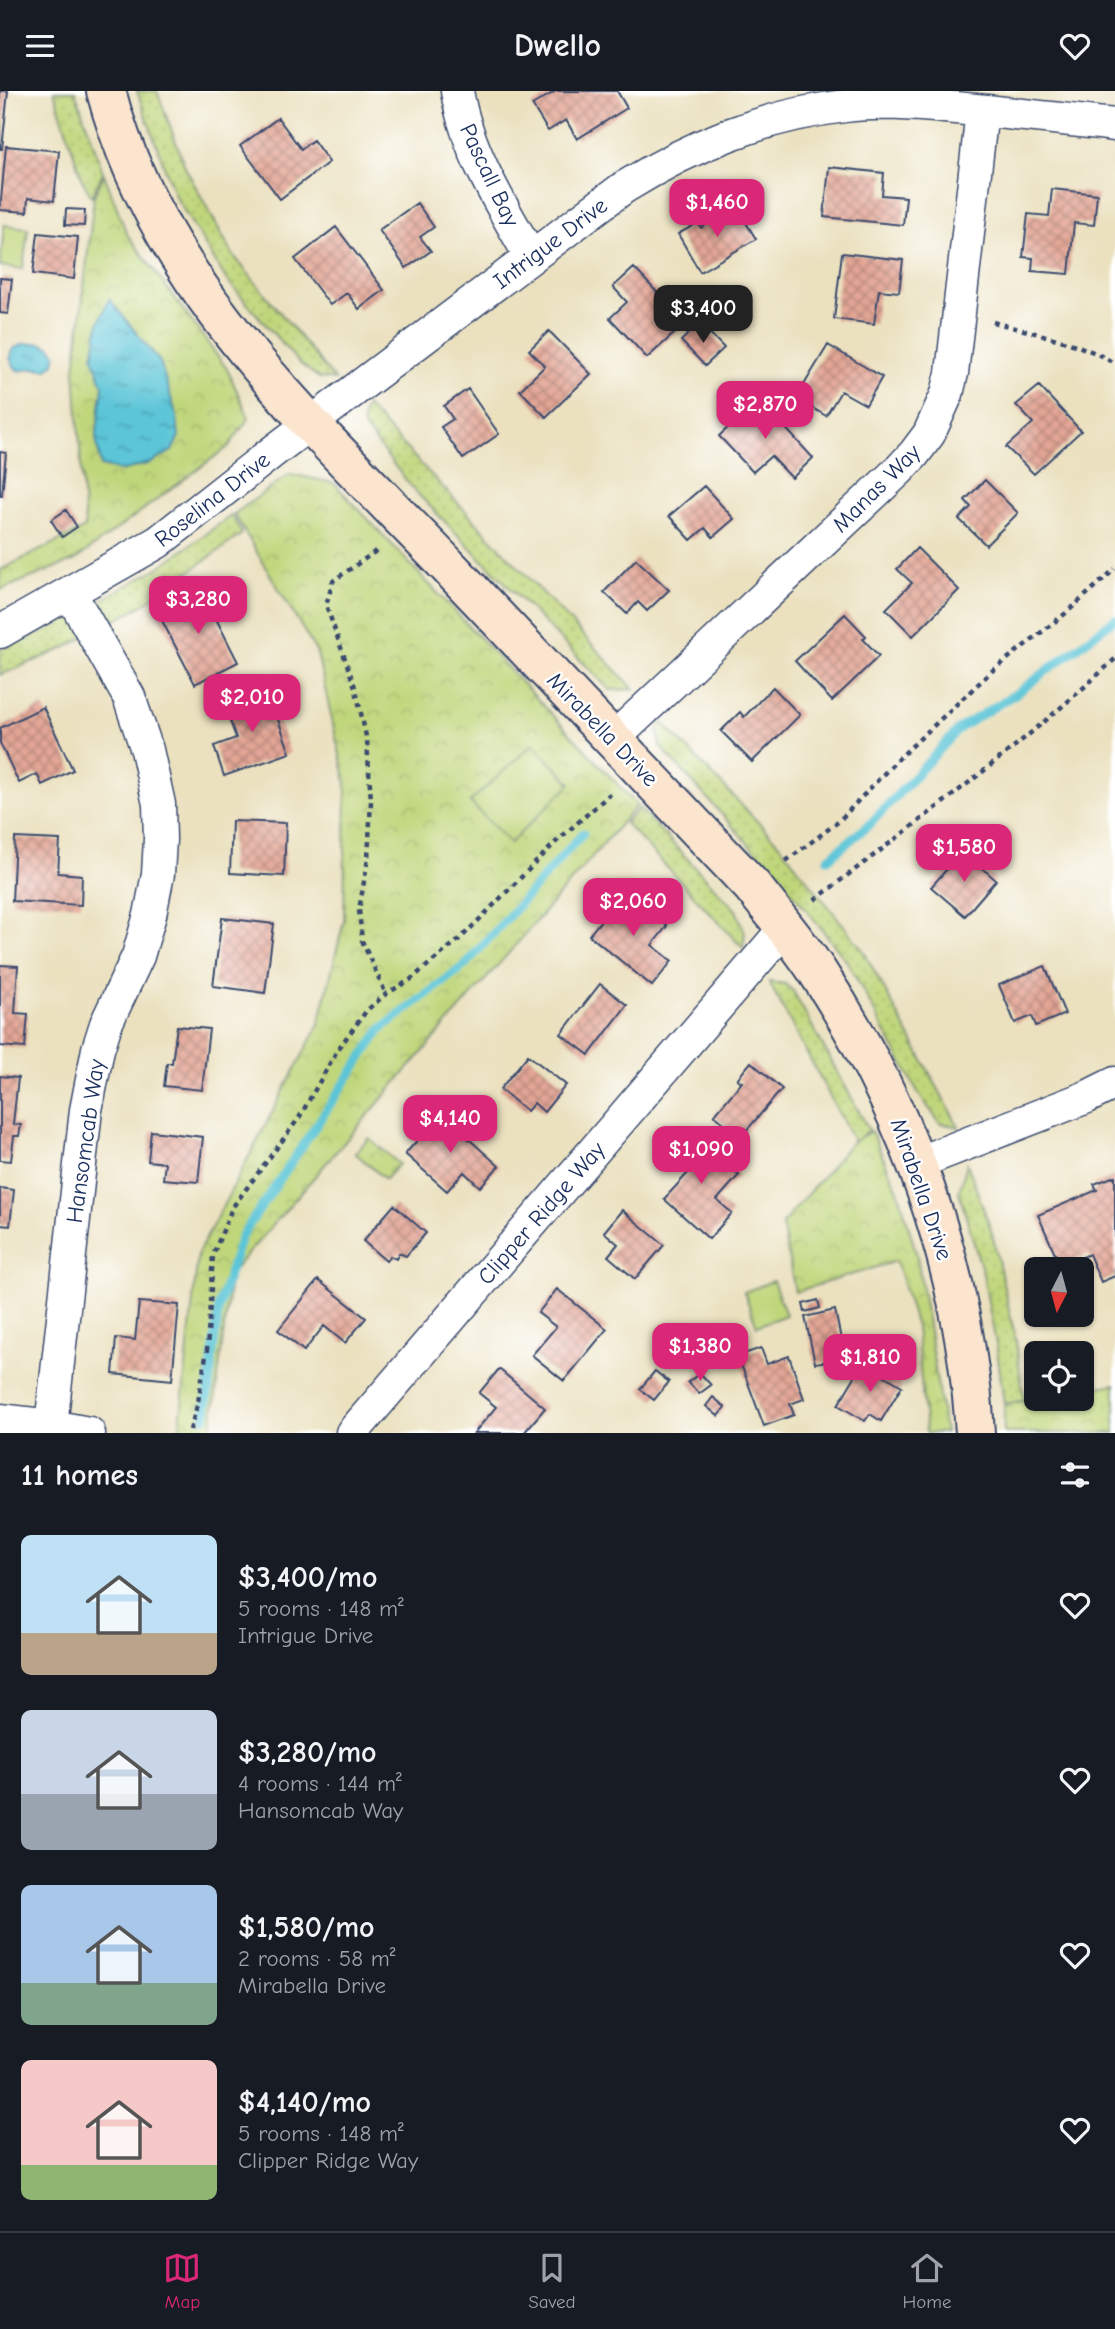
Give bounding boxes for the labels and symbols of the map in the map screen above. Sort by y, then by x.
street label: Pascall Bay [454,119,525,232]
pin: $1,460 [660,179,774,239]
street label: Intrigue Drive [488,192,612,295]
pin: $3,400 [646,285,760,345]
pin: $2,870 [708,381,822,441]
street label: Manas Way [827,438,927,538]
street label: Roselina Drive [149,446,275,553]
pin: $3,280 [141,577,255,636]
street label: Mirabella Drive [542,667,664,792]
pin: $2,010 [195,675,309,734]
pin: $1,580 [907,825,1021,884]
pin: $2,060 [576,879,690,938]
street label: Hansomcab Way [61,1057,110,1225]
pin: $4,140 [393,1095,507,1155]
street label: Mirabella Drive [885,1115,958,1264]
pin: $1,090 [644,1127,758,1186]
street label: Clipper Ridge Way [472,1136,611,1290]
north arrow [1024,1257,1094,1327]
pin: $1,380 [643,1323,757,1383]
pin: $1,810 [813,1335,927,1394]

